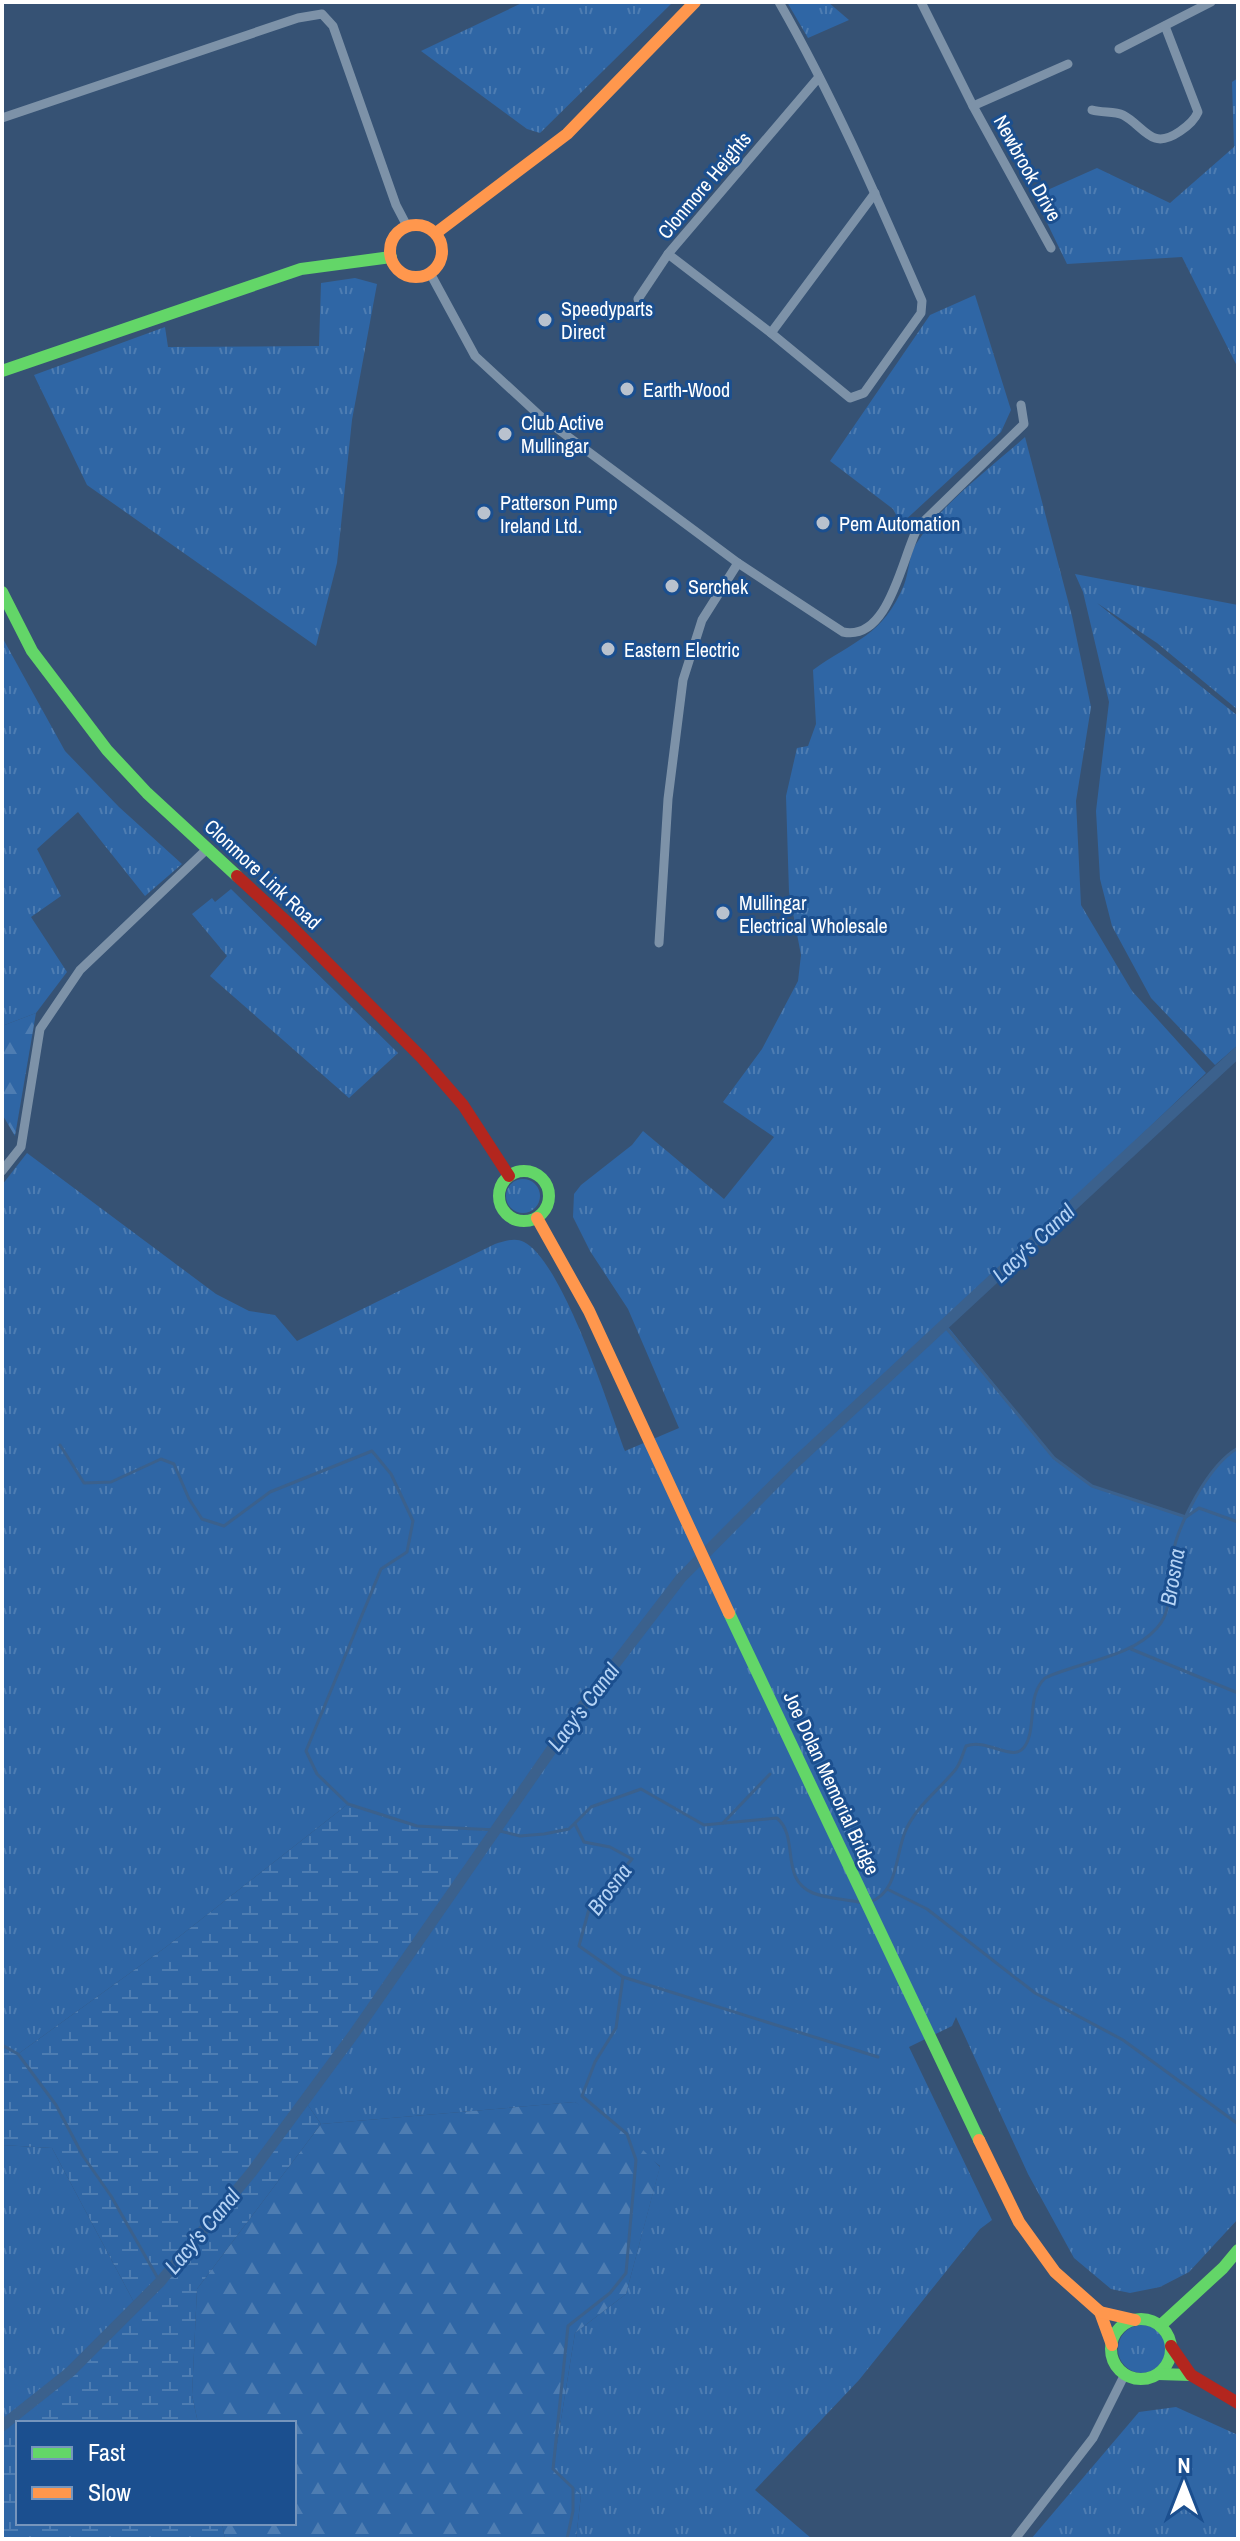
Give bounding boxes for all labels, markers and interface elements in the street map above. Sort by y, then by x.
street label: Newbrook Drive [988,110,1068,226]
street label: Clonmore Heights [651,126,757,244]
place label: Speedyparts Direct [561,295,653,345]
marker: Speedyparts Direct [536,311,554,329]
place label: Earth-Wood [643,376,730,403]
marker: Earth-Wood [618,380,636,398]
place label: Club Active Mullingar [521,409,604,459]
marker: Club Active Mullingar [496,425,514,443]
place label: Patterson Pump Ireland Ltd. [500,489,618,539]
marker: Patterson Pump Ireland Ltd. [475,504,493,522]
place label: Pem Automation [839,510,960,537]
marker: Pem Automation [814,514,832,532]
place label: Serchek [688,573,749,600]
marker: Serchek [663,577,681,595]
place label: Eastern Electric [624,636,740,663]
marker: Eastern Electric [599,640,617,658]
street label: Clonmore Link Road [199,813,327,935]
place label: Mullingar Electrical Wholesale [739,889,888,939]
marker: Mullingar Electrical Wholesale [714,904,732,922]
water label: Lacy's Canal [985,1196,1082,1289]
water label: Brosna [1152,1546,1192,1608]
water label: Lacy's Canal [540,1656,626,1757]
street label: Joe Dolan Memorial Bridge [778,1687,886,1879]
water label: Brosna [580,1857,638,1921]
water label: Lacy's Canal [157,2181,247,2280]
legend [16,2421,296,2525]
text: Fast [88,2436,126,2468]
north arrow [1144,2445,1224,2525]
text: N [1177,2450,1191,2480]
text: Slow [88,2476,131,2508]

